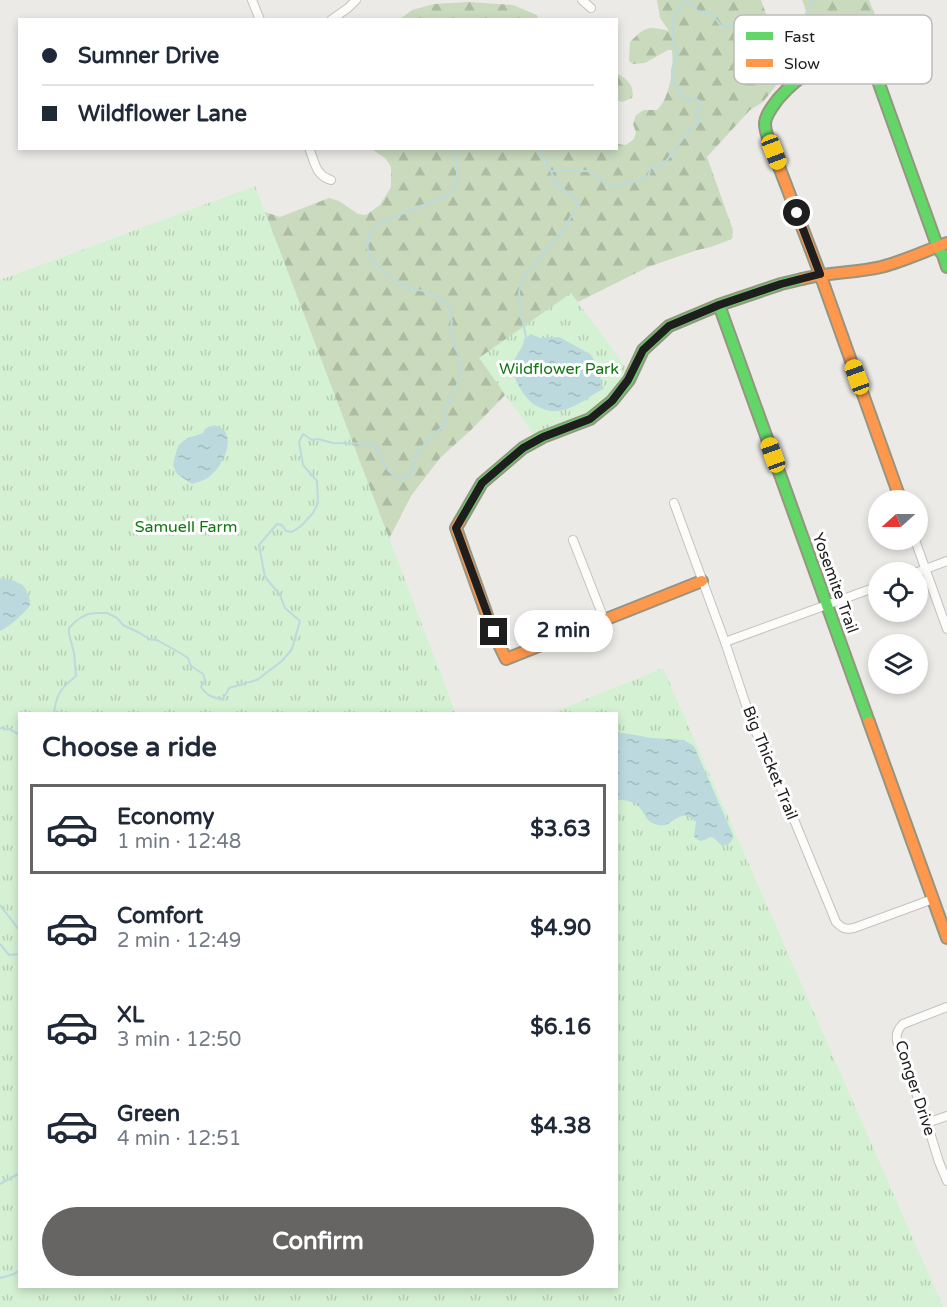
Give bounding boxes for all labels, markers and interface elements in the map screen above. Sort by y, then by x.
legend [734,15,932,84]
text: Fast [784,27,815,47]
text: Sumner Drive [78,43,219,69]
text: Slow [784,54,820,74]
text: Wildflower Lane [78,101,247,127]
car [759,132,789,172]
route start [783,199,810,226]
car [842,357,872,397]
park label: Wildflower Park [499,359,619,379]
car [758,435,788,475]
north arrow [868,490,928,550]
map controls [868,490,928,694]
park label: Samuell Farm [135,517,237,537]
street label: Yosemite Trail [808,530,862,636]
button: locate [868,562,928,622]
callout: 2 min [515,611,614,653]
route end [480,618,507,645]
text: 2 min [537,619,590,643]
button: layers [868,634,928,694]
street label: Big Thicket Trail [738,703,802,823]
text: Choose a ride [42,731,217,764]
icon: car [45,802,99,856]
text: Economy [117,804,214,830]
text: $3.63 [530,816,591,842]
text: 1 min · 12:48 [117,830,241,854]
icon: car [45,901,99,955]
text: Comfort [117,903,203,929]
text: $4.90 [530,915,591,941]
text: 2 min · 12:49 [117,929,241,953]
icon: car [45,1000,99,1054]
text: XL [117,1002,144,1028]
text: $6.16 [530,1014,591,1040]
text: 3 min · 12:50 [117,1028,241,1052]
street label: Conger Drive [890,1038,940,1138]
icon: car [45,1099,99,1153]
text: Green [117,1101,180,1127]
text: $4.38 [530,1113,591,1139]
text: 4 min · 12:51 [117,1127,241,1151]
button: Confirm [42,1207,594,1276]

